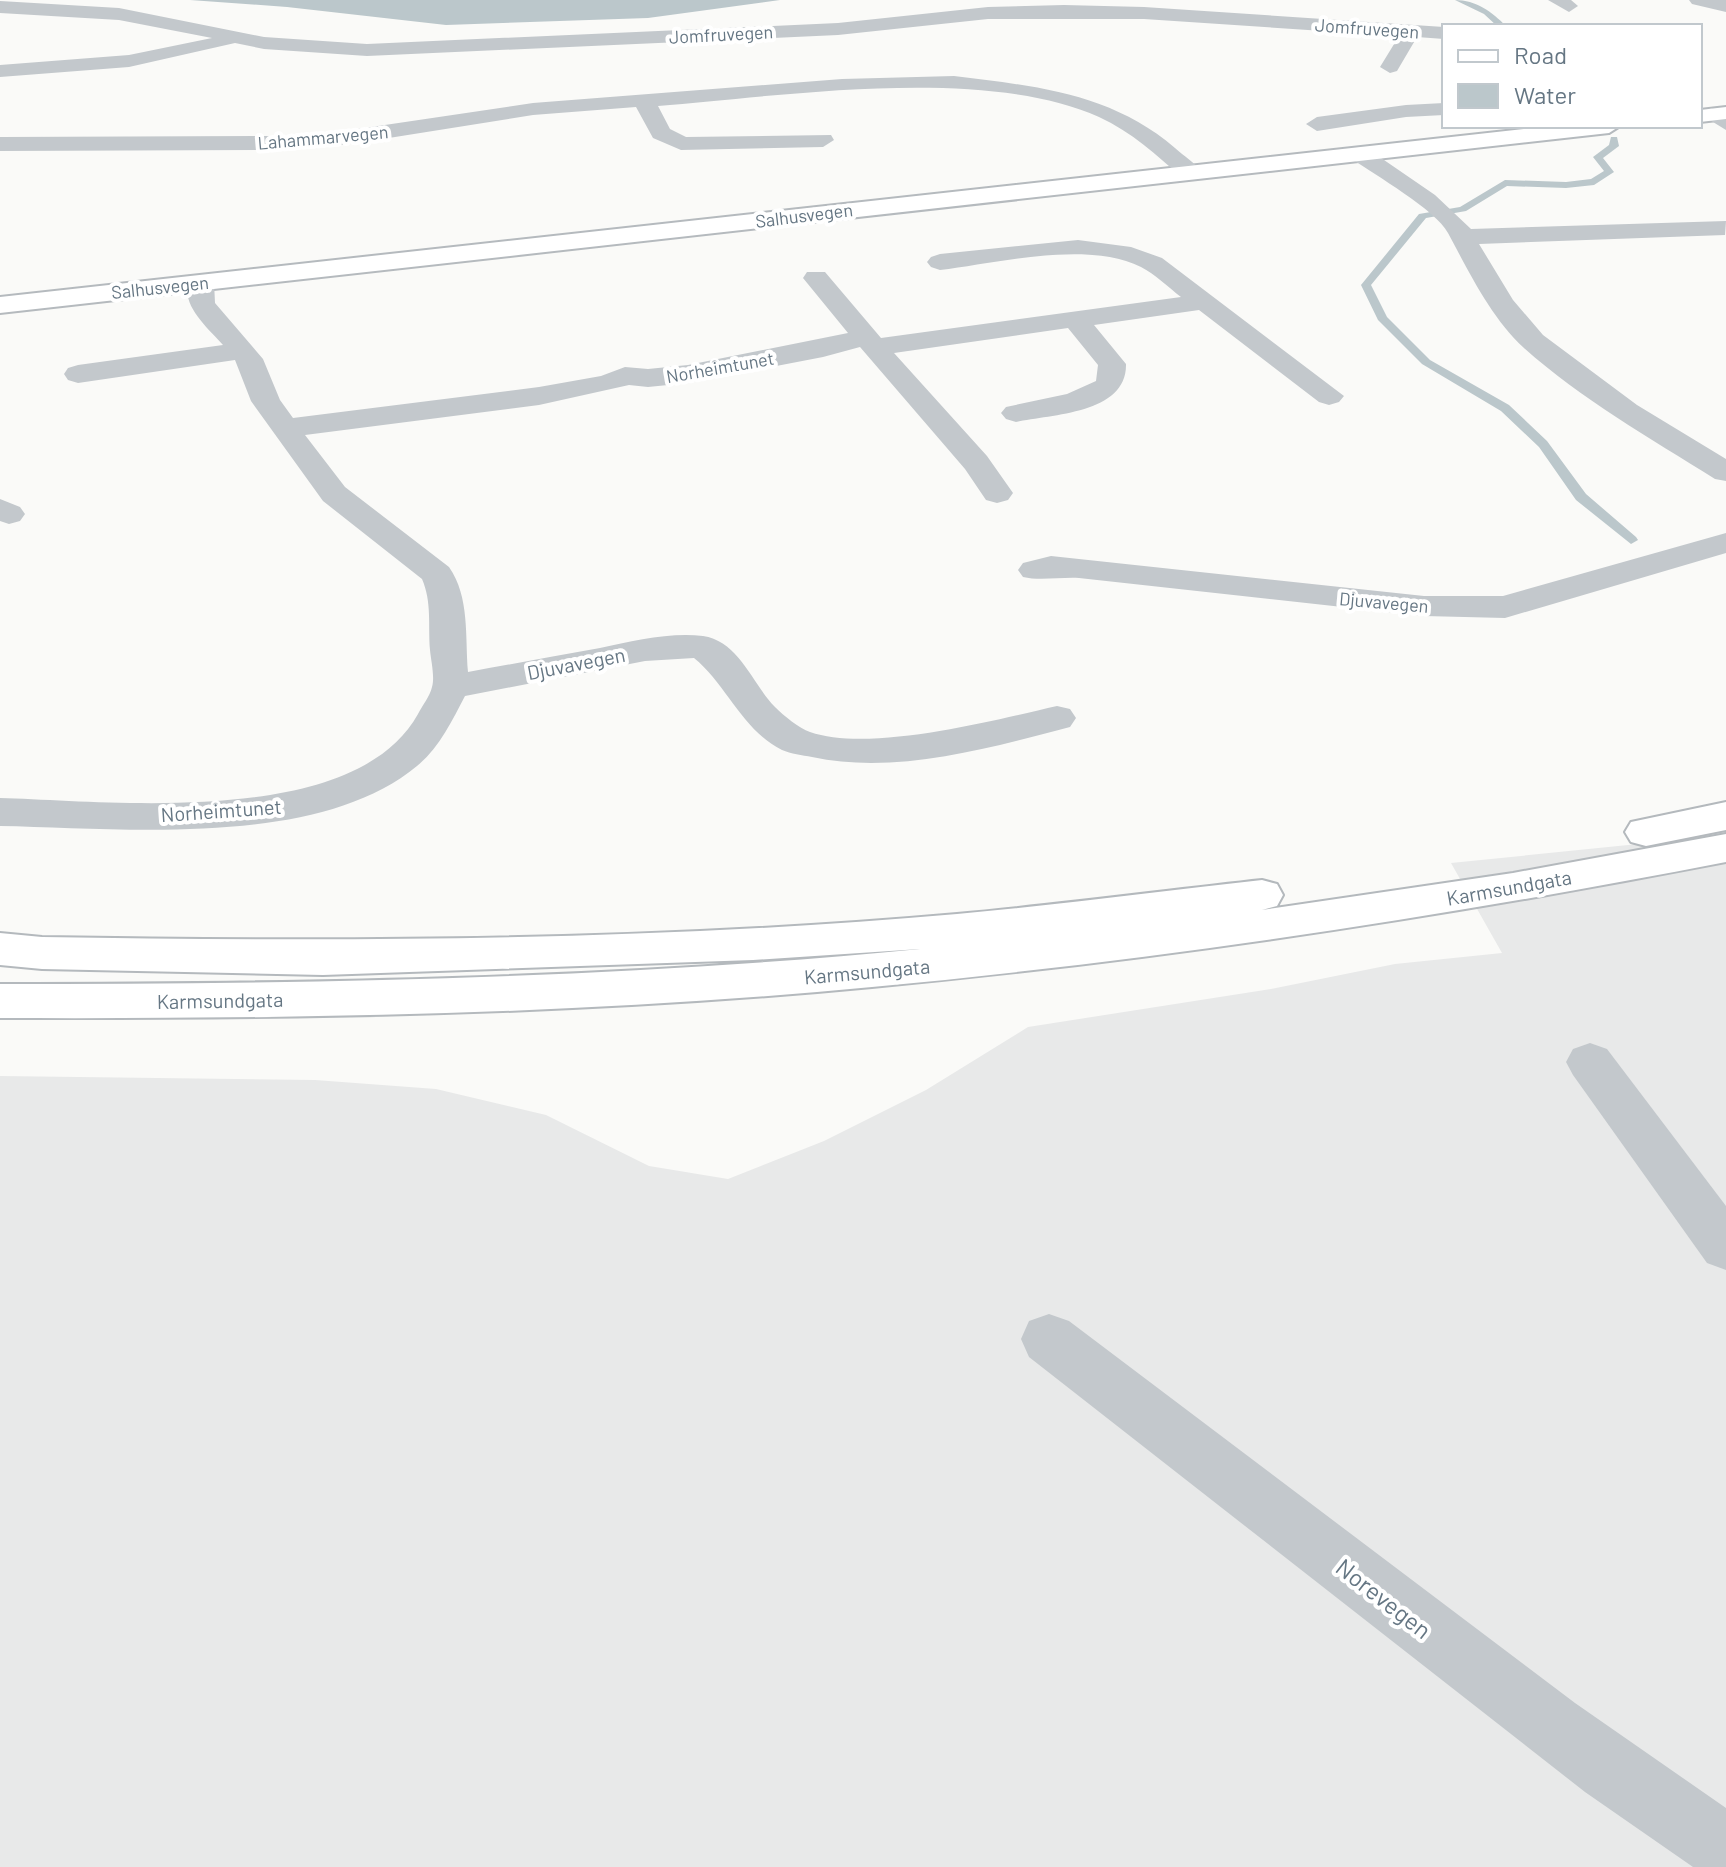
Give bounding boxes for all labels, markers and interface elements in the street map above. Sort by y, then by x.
street label: Jomfruvegen [1314,13,1420,43]
street label: Jomfruvegen [668,20,774,48]
legend [1442,24,1702,128]
text: Road [1514,40,1567,69]
text: Water [1514,80,1576,109]
street label: Lahammarvegen [257,120,389,154]
street label: Salhusvegen [754,198,854,232]
street label: Salhusvegen [110,271,210,303]
street label: Norheimtunet [664,347,776,387]
street label: Djuvavegen [1339,587,1429,617]
street label: Djuvavegen [525,642,627,684]
street label: Norheimtunet [160,794,282,826]
street label: Karmsundgata [1445,864,1573,910]
street label: Karmsundgata [803,954,931,988]
street label: Karmsundgata [157,987,283,1013]
street label: Norevegen [1331,1552,1437,1644]

